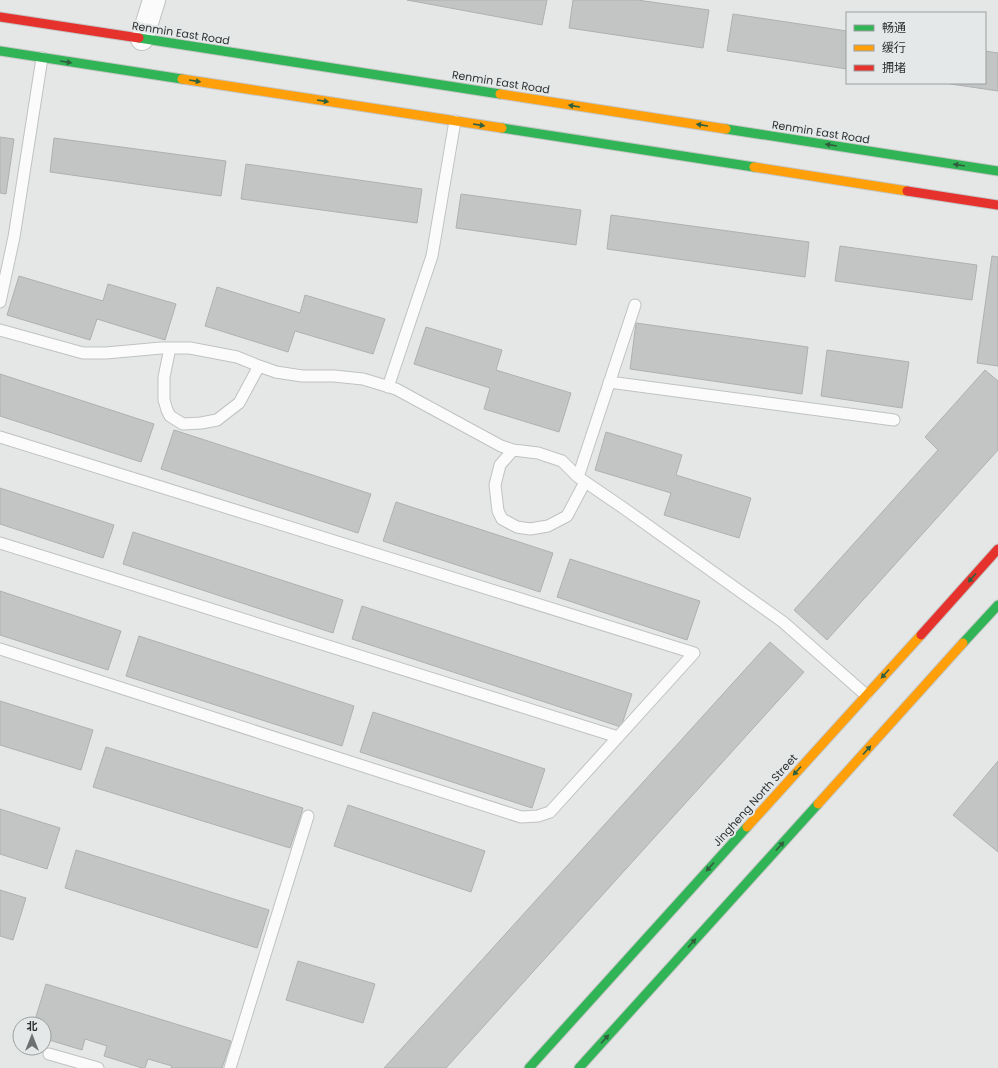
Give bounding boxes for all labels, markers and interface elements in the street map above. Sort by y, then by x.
legend [846,12,986,84]
street label: Renmin East Road [131,17,231,49]
text: 畅通 [882,19,906,36]
text: 缓行 [882,39,906,56]
one-way arrow [60,59,72,65]
text: 拥堵 [882,59,906,76]
street label: Renmin East Road [451,66,551,98]
one-way arrow [189,78,201,84]
one-way arrow [317,98,329,104]
one-way arrow [568,103,580,109]
street label: Renmin East Road [771,116,871,148]
one-way arrow [473,122,485,128]
one-way arrow [696,122,709,128]
one-way arrow [825,142,837,148]
one-way arrow [953,162,966,168]
one-way arrow [967,573,976,583]
one-way arrow [880,669,889,680]
one-way arrow [862,745,872,755]
street label: Jingheng North Street [709,750,801,850]
one-way arrow [793,766,802,776]
one-way arrow [775,841,784,851]
one-way arrow [706,862,715,873]
one-way arrow [688,937,697,948]
north arrow [12,1016,52,1056]
text: 北 [27,1018,38,1034]
one-way arrow [601,1034,610,1044]

